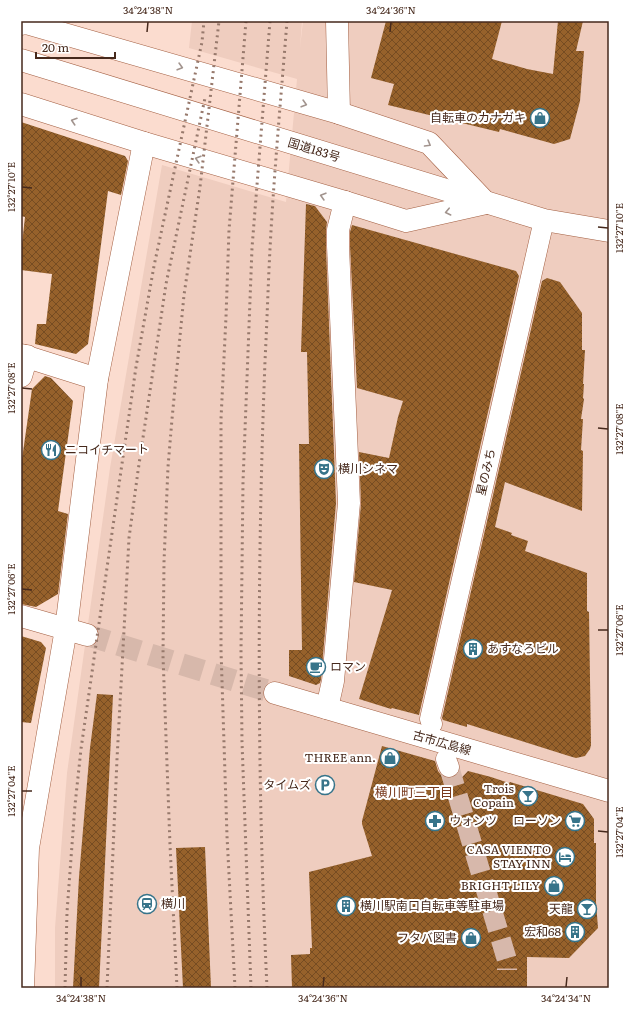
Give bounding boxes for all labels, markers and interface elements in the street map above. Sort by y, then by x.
text: 34°24'38"N [123,2,173,17]
text: 34°24'36"N [366,2,416,17]
scale bar [36,34,115,60]
text: 20 m [42,38,69,56]
one-way arrow [176,62,183,71]
one-way arrow [301,99,308,107]
shop icon: 自転車のカナガキ [529,107,551,129]
place label: 自転車のカナガキ [430,108,526,126]
one-way arrow [71,117,78,126]
street label: 国道183号 [286,133,343,166]
one-way arrow [423,139,430,146]
one-way arrow [195,155,202,164]
text: 132°27'10"E [3,162,18,212]
one-way arrow [320,192,327,201]
text: 132°27'10"E [611,203,626,253]
one-way arrow [445,207,451,215]
text: 132°27'08"E [3,362,18,414]
text: 132°27'08"E [611,403,626,455]
restaurant icon: ニコイチマート [40,439,62,461]
place label: ニコイチマート [65,440,149,458]
street label: 星のみち [471,446,499,497]
theatre icon: 横川シネマ [313,458,335,480]
place label: 横川シネマ [338,459,398,477]
text: 132°27'06"E [3,563,18,615]
text: 132°27'06"E [611,604,626,656]
building icon: あすなろビル [462,638,484,660]
place label: あすなろビル [487,639,559,657]
cafe icon: ロマン [305,656,327,678]
place label: ロマン [330,657,366,675]
street label: 古市広島線 [411,725,474,759]
shop icon: THREE ann. [379,747,401,769]
place label: THREE ann. [305,748,376,766]
text: 132°27'04"E [3,765,18,817]
parking icon: タイムズ [314,774,336,796]
place label: タイムズ [263,775,311,793]
place label: Trois Copain [473,779,515,811]
district label: 横川町三丁目 [375,782,453,801]
bar icon: Trois Copain [517,785,539,807]
text: 132°27'04"E [611,806,626,858]
pharmacy icon: ウォンツ [424,810,446,832]
supermarket icon: ローソン [564,810,586,832]
place label: ウォンツ [449,811,497,829]
place label: ローソン [513,811,561,829]
place label: CASA VIENTO STAY INN [467,840,551,872]
hotel icon: CASA VIENTO STAY INN [554,846,576,868]
shop icon: BRIGHT LILY [543,875,565,897]
place label: BRIGHT LILY [461,876,540,894]
station icon: 横川 [136,893,158,915]
place label: 横川 [161,894,185,912]
building icon: 横川駅南口自転車等駐車場 [335,895,357,917]
place label: 横川駅南口自転車等駐車場 [360,896,504,914]
bar icon: 天龍 [576,898,598,920]
place label: 天龍 [549,899,573,917]
building icon: 宏和68 [564,921,586,943]
place label: 宏和68 [524,922,561,940]
shop icon: フタバ図書 [460,927,482,949]
place label: フタバ図書 [397,928,457,946]
text: 34°24'38"N [56,990,106,1005]
text: 34°24'36"N [298,990,348,1005]
text: 34°24'34"N [541,990,591,1005]

